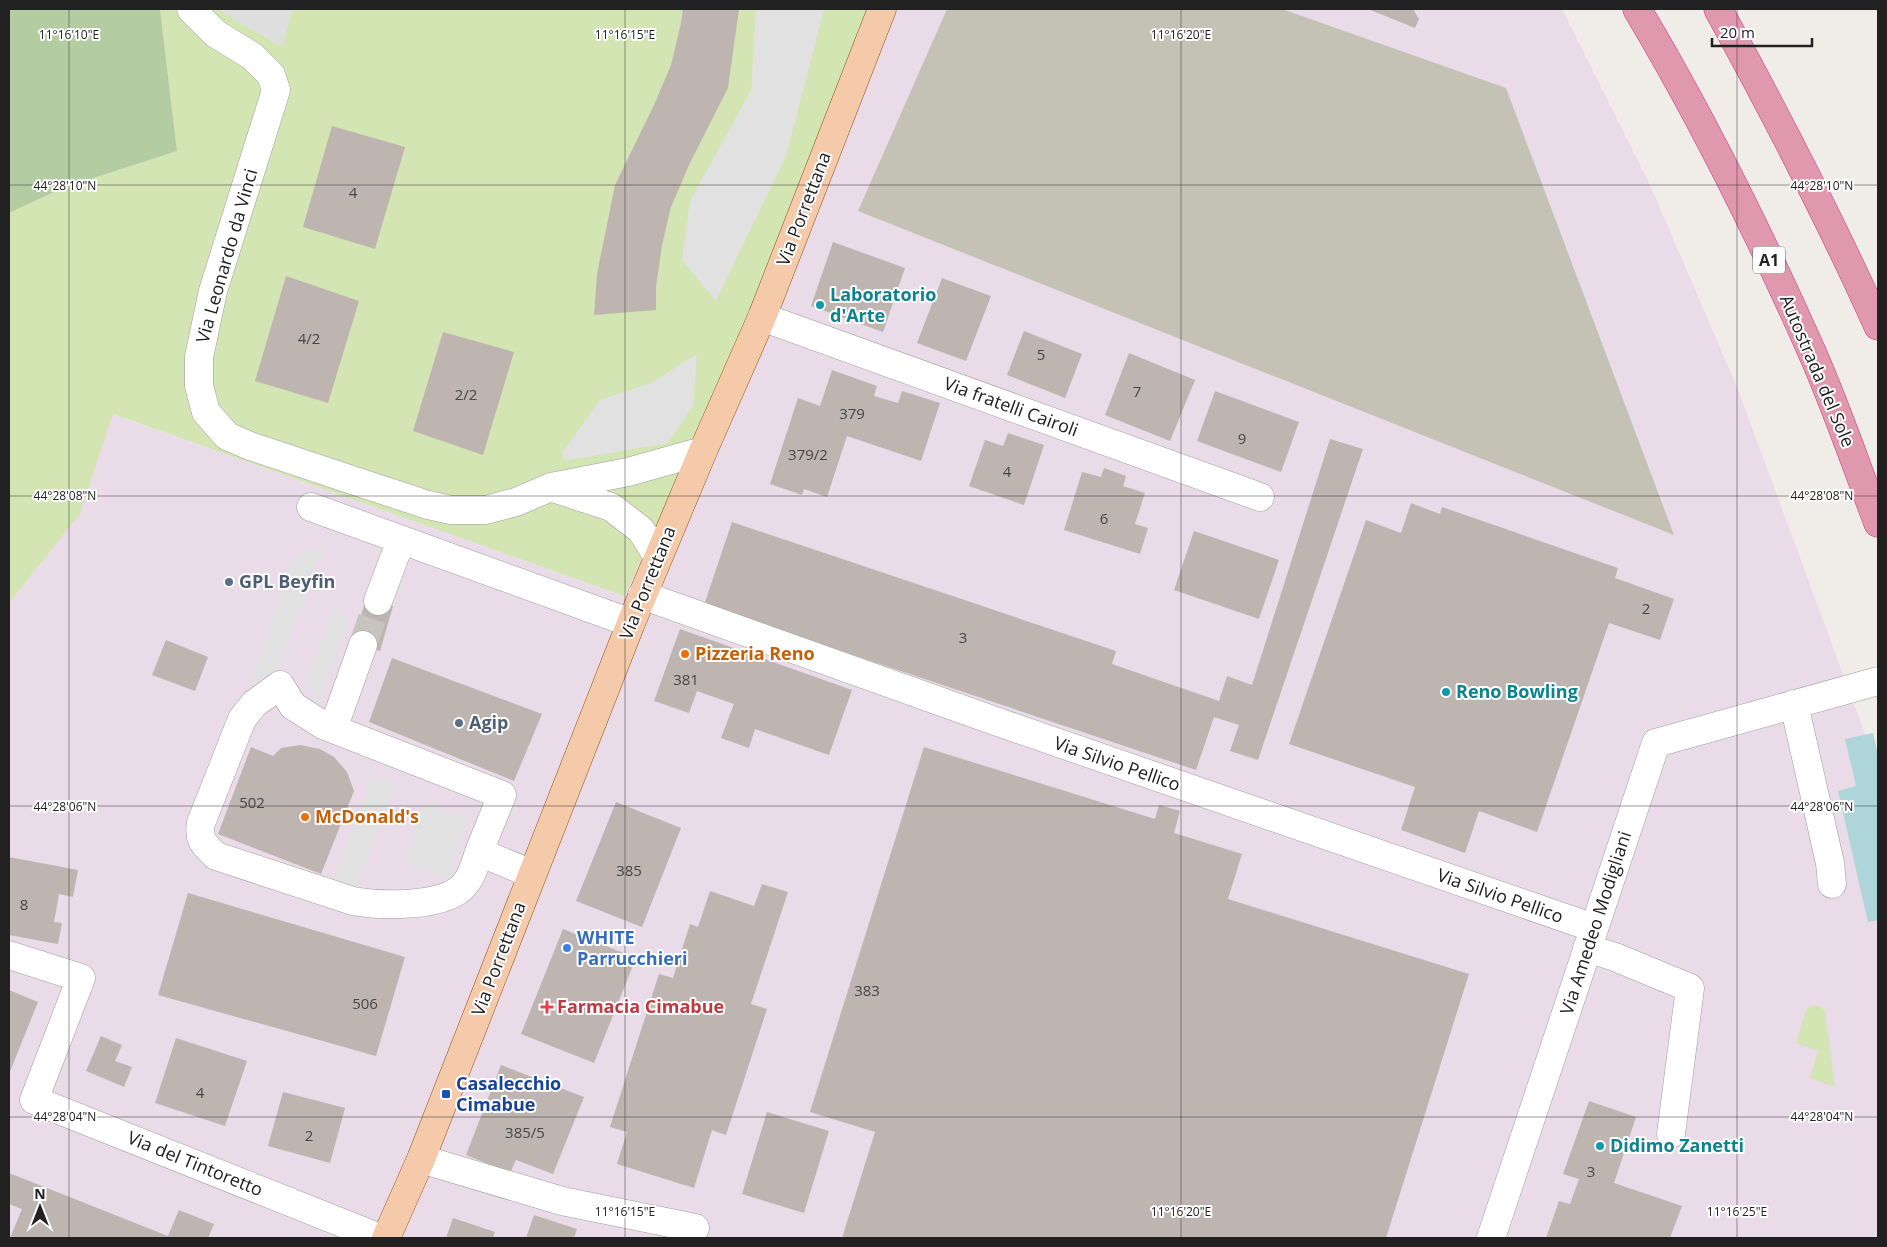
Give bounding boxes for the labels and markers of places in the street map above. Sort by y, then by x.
place label: Laboratorio d'Arte [830,282,936,327]
marker: Laboratorio d'Arte [814,299,826,311]
place label: GPL Beyfin [239,569,335,593]
marker: GPL Beyfin [223,576,235,588]
place label: Pizzeria Reno [695,641,815,665]
marker: Pizzeria Reno [679,648,691,660]
place label: Reno Bowling [1456,679,1578,703]
marker: Reno Bowling [1440,686,1452,698]
place label: Agip [469,710,508,734]
marker: Agip [453,717,465,729]
place label: McDonald's [315,804,419,828]
marker: McDonald's [299,811,311,823]
place label: WHITE Parrucchieri [577,925,688,970]
marker: WHITE Parrucchieri [561,942,573,954]
place label: Farmacia Cimabue [557,994,724,1018]
marker: Farmacia Cimabue [541,1001,553,1013]
place label: Casalecchio Cimabue [456,1071,561,1116]
marker: Casalecchio Cimabue [440,1088,452,1100]
place label: Didimo Zanetti [1610,1133,1744,1157]
marker: Didimo Zanetti [1594,1140,1606,1152]

